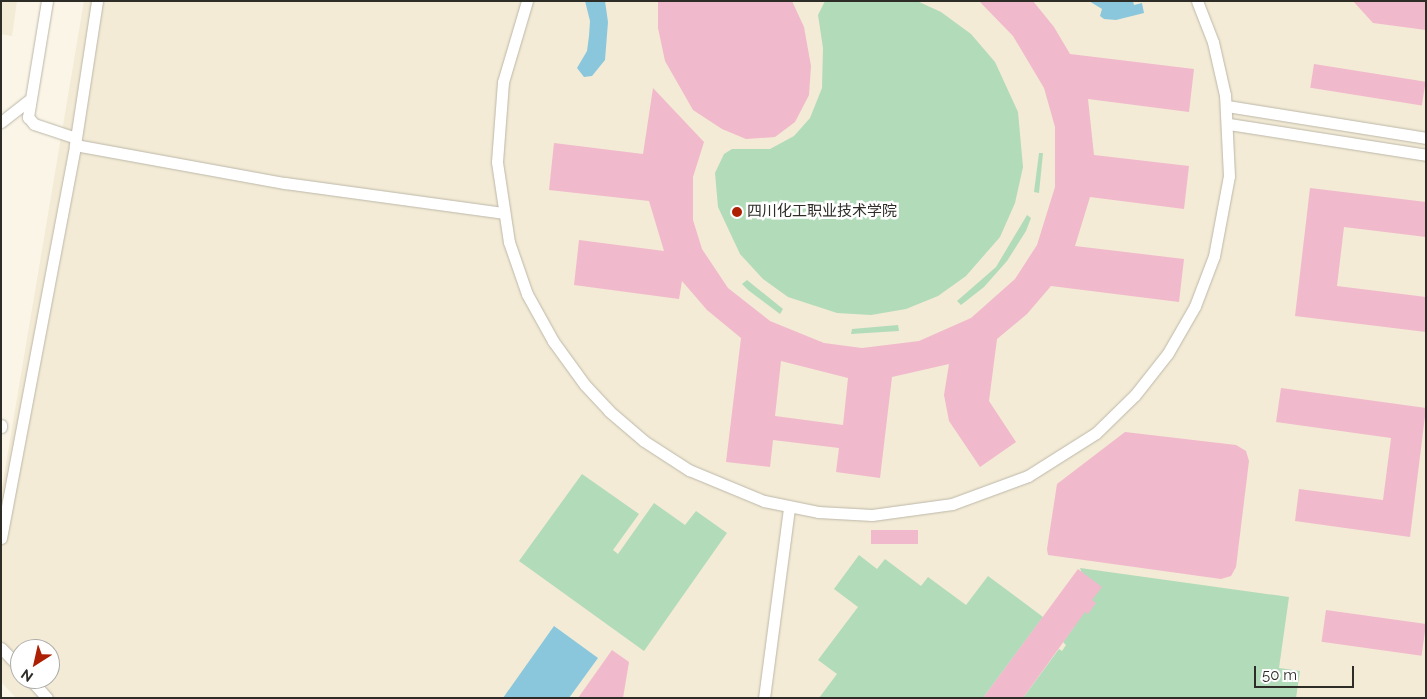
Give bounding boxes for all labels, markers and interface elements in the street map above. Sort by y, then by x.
place label: 四川化工职业技术学院 [747,203,897,221]
marker: 四川化工职业技术学院 [731,206,743,218]
north arrow [10,639,60,689]
scale bar [1257,656,1357,688]
text: N [18,666,36,685]
text: 50 m [1262,666,1297,684]

